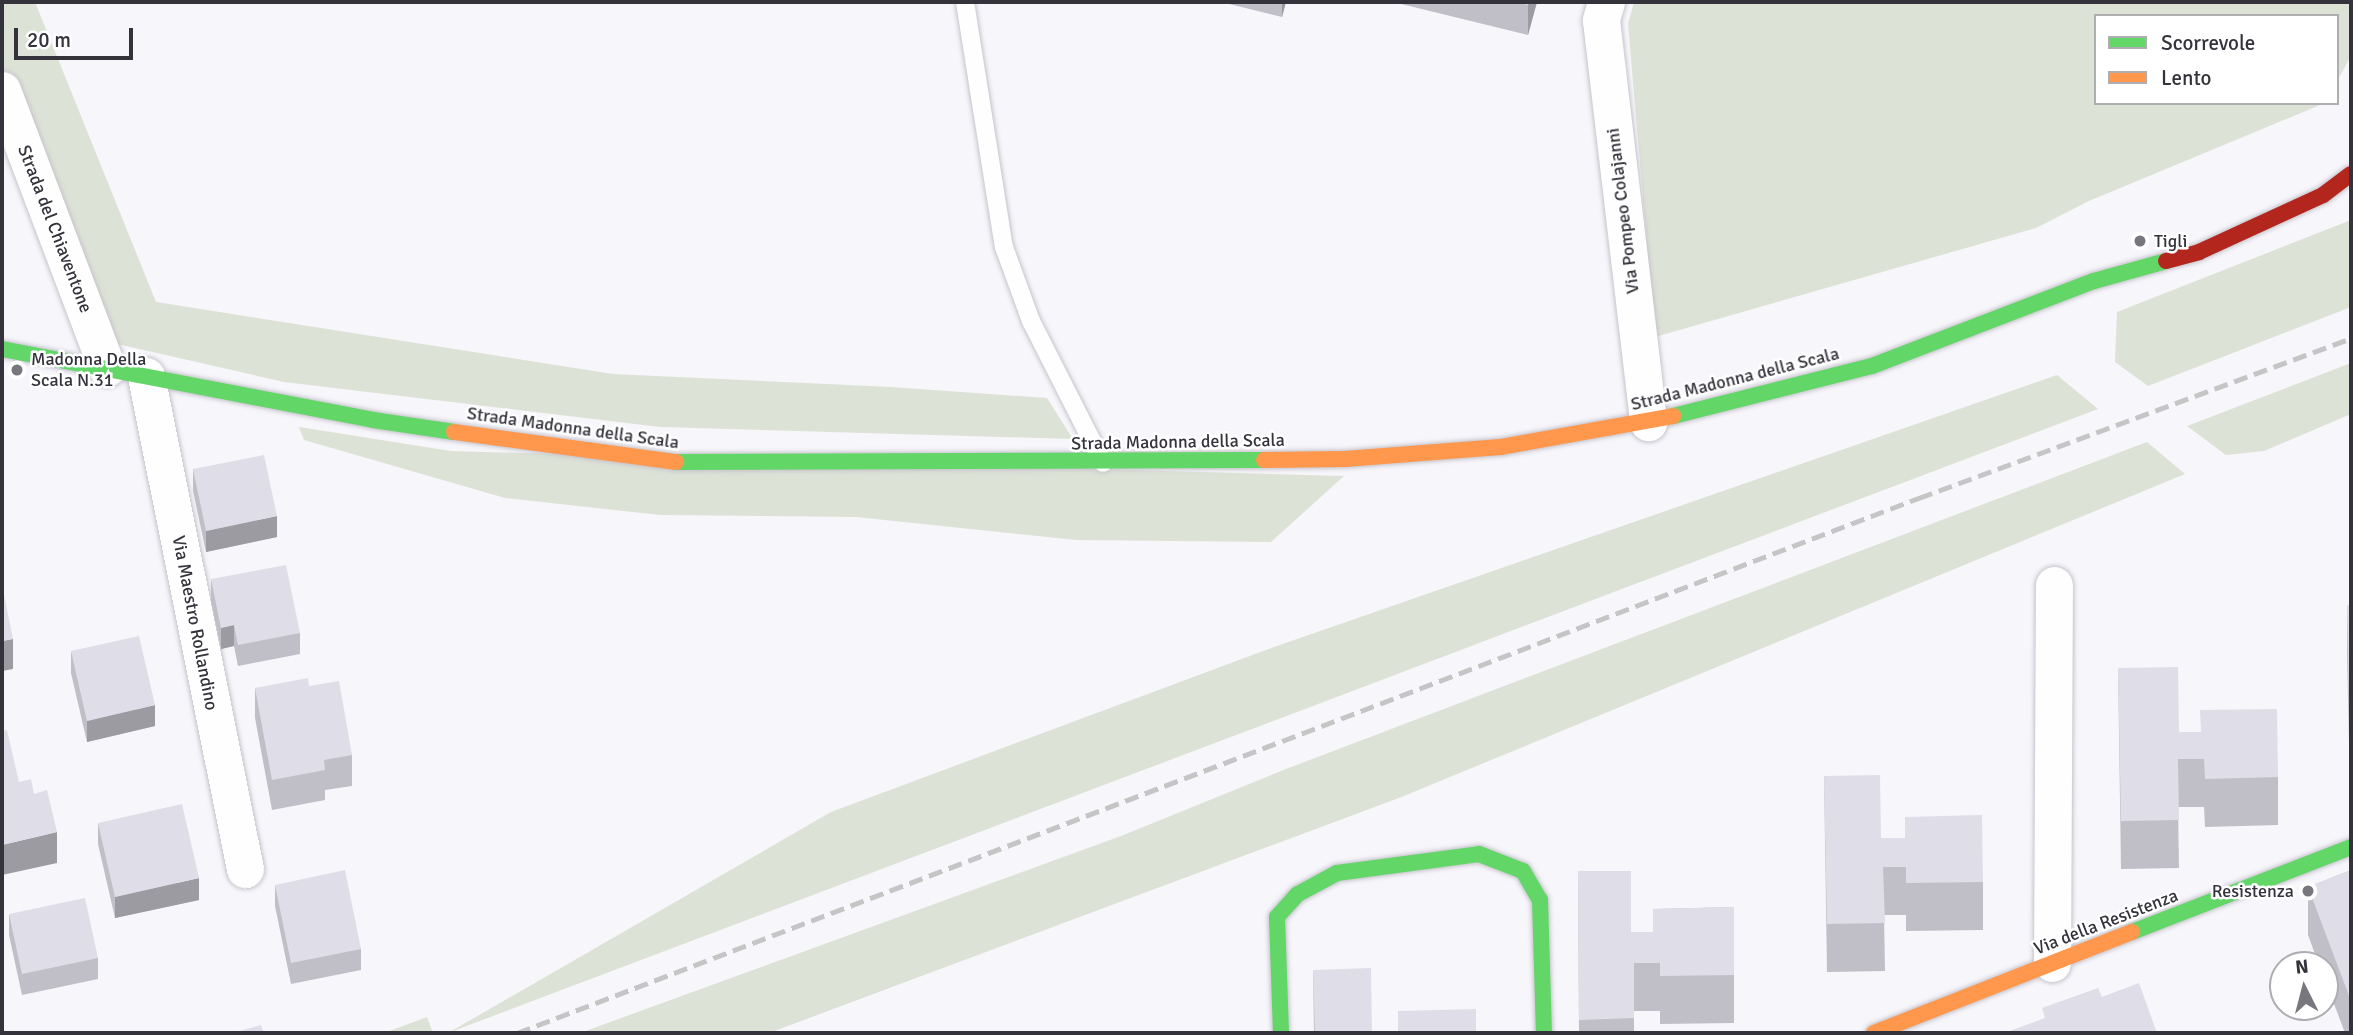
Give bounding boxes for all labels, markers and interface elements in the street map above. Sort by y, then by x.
scale bar [18,14,136,58]
legend [2094,14,2339,105]
text: 20 m [27,27,71,53]
text: Scorrevole [2161,30,2255,56]
text: Lento [2161,65,2211,91]
street label: Via Pompeo Colajanni [1602,127,1644,295]
street label: Strada del Chiaventone [13,142,97,316]
place label: Tigli [2154,230,2187,252]
marker: Tigli [2132,233,2148,249]
street label: Strada Madonna della Scala [1629,343,1841,415]
place label: Madonna Della Scala N.31 [31,349,146,392]
marker: Madonna Della Scala N.31 [9,362,25,378]
street label: Strada Madonna della Scala [466,402,680,454]
street label: Strada Madonna della Scala [1071,429,1285,455]
street label: Via Maestro Rollandino [167,534,223,712]
place label: Resistenza [2212,880,2294,902]
marker: Resistenza [2300,883,2316,899]
street label: Via della Resistenza [2031,885,2181,959]
north arrow [2269,951,2339,1021]
text: N [2294,954,2310,980]

